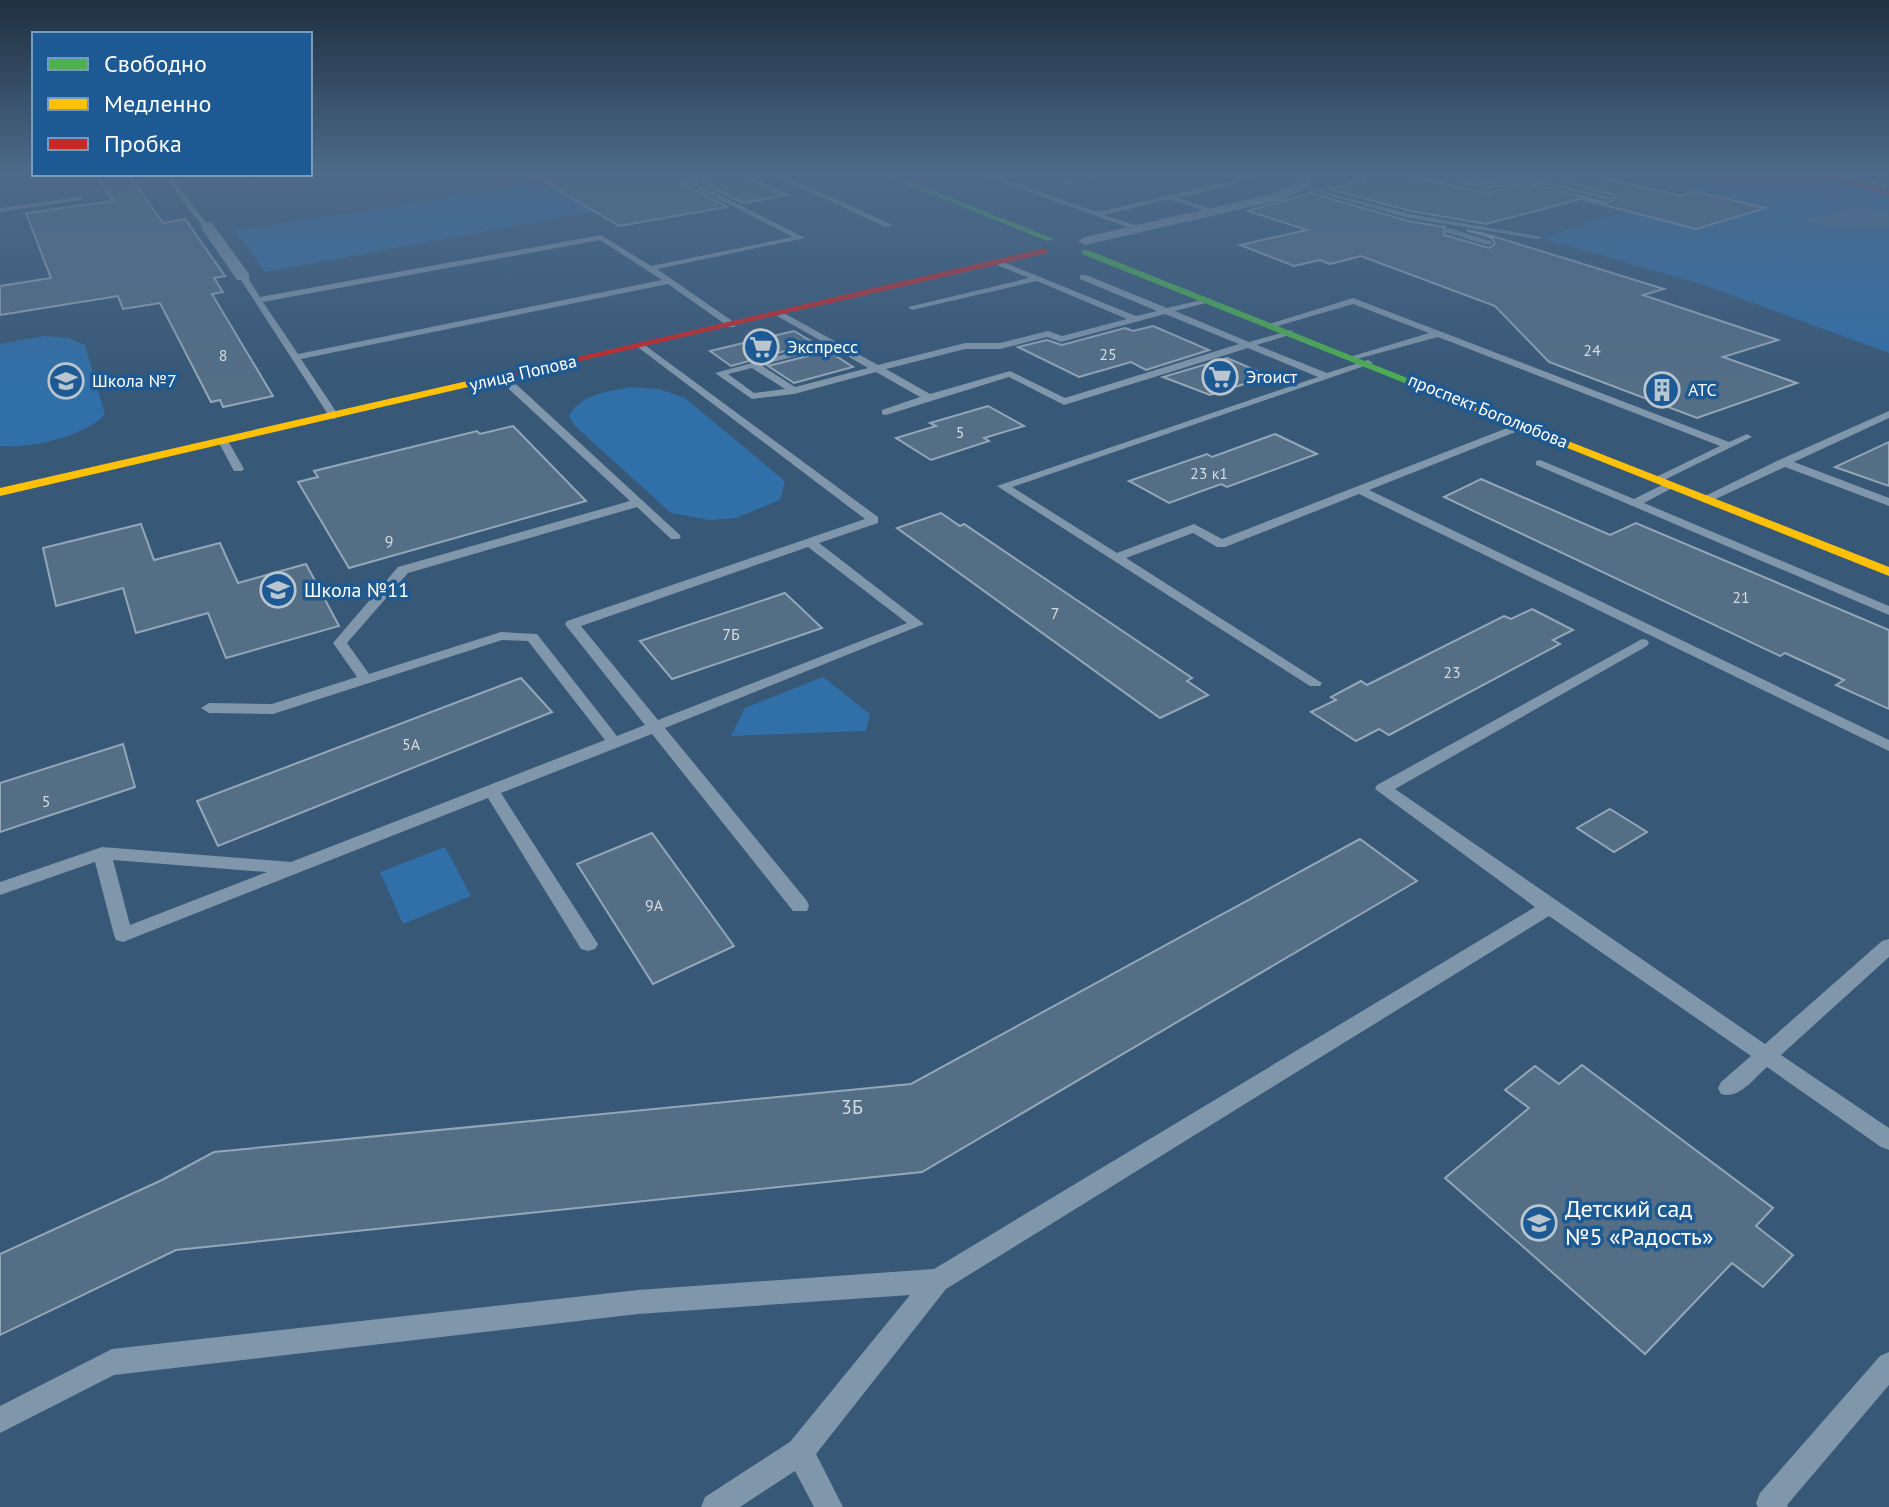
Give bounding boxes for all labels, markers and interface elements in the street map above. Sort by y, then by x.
legend [32,32,312,176]
text: Свободно [104,48,207,79]
text: Медленно [104,88,211,119]
text: Пробка [104,128,182,159]
supermarket icon: Экспресс [742,328,780,366]
place label: Экспресс [787,335,858,358]
house number: 24 [1583,340,1601,360]
house number: 25 [1099,344,1117,364]
house number: 8 [219,345,227,365]
street label: улица Попова [467,349,579,396]
supermarket icon: Эгоист [1201,358,1239,396]
school or university icon: Школа №7 [47,362,85,400]
place label: Эгоист [1246,365,1298,388]
street label: проспект Боголюбова [1405,368,1572,453]
place label: Школа №7 [92,369,177,392]
building icon: АТС [1643,371,1681,409]
place label: АТС [1688,378,1717,401]
house number: 5 [956,422,964,442]
house number: 23 к1 [1190,463,1228,483]
house number: 9 [385,531,393,551]
school or university icon: Школа №11 [259,571,297,609]
place label: Школа №11 [304,577,409,603]
house number: 21 [1732,587,1750,607]
house number: 7 [1051,603,1059,623]
house number: 7Б [722,624,740,644]
house number: 23 [1443,662,1461,682]
house number: 5А [402,734,421,754]
house number: 5 [42,791,50,811]
house number: 9А [645,895,664,915]
house number: 3Б [841,1094,863,1120]
place label: Детский сад №5 «Радость» [1565,1193,1713,1252]
school or university icon: Детский сад №5 «Радость» [1520,1204,1558,1242]

